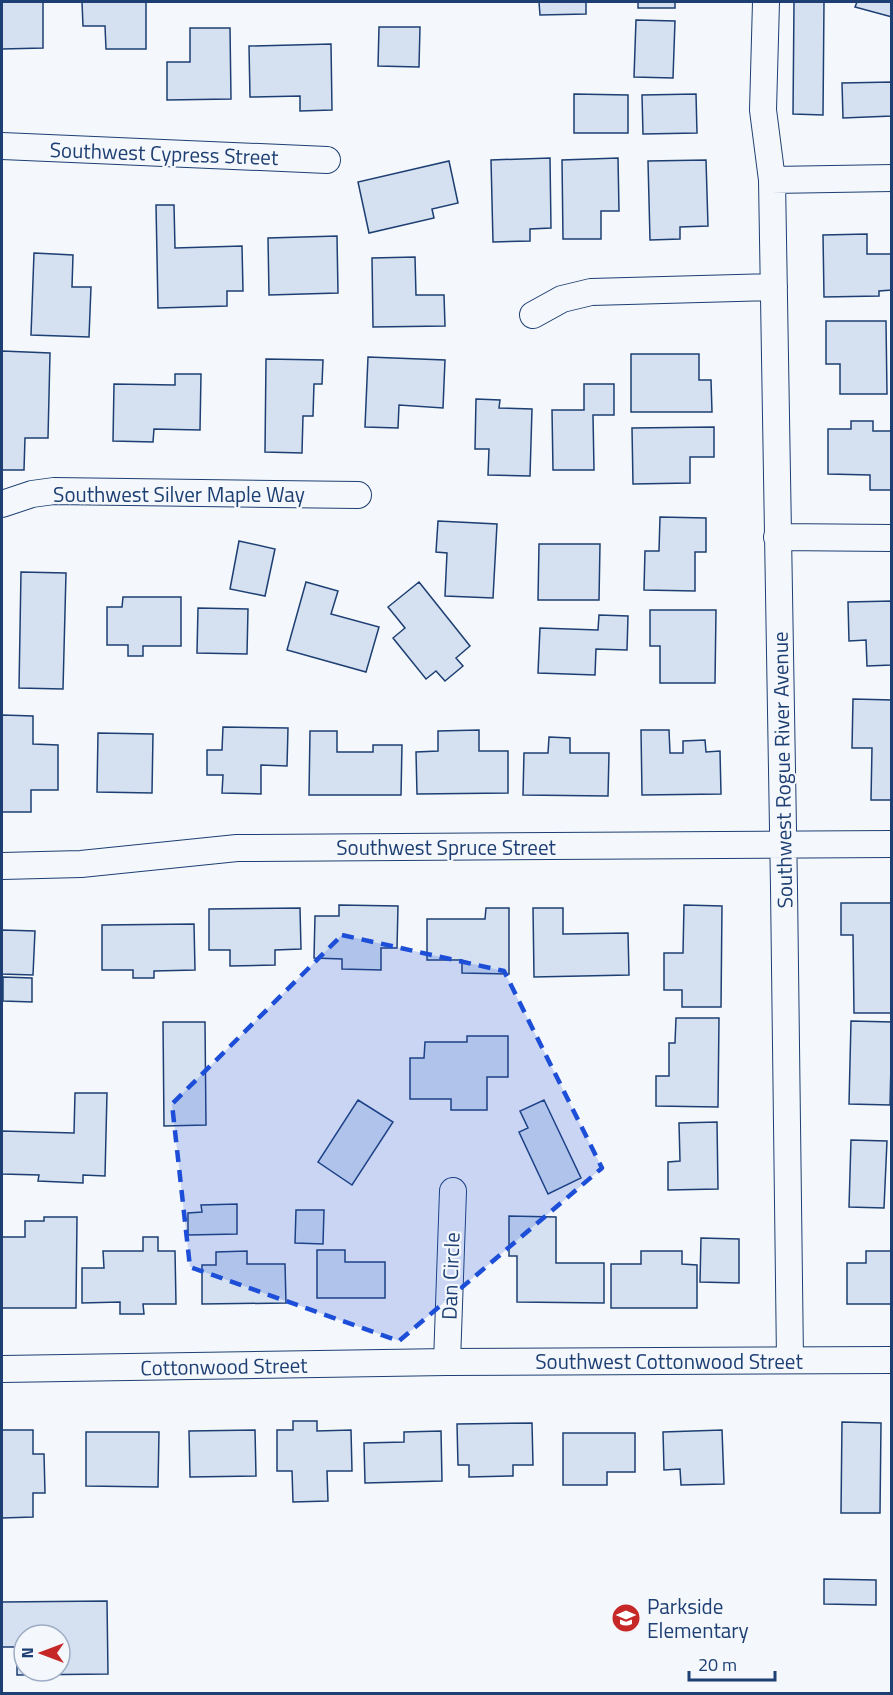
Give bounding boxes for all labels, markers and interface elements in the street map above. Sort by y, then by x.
street label: Southwest Cypress Street [49,133,279,173]
street label: Southwest Silver Maple Way [53,478,305,510]
street label: Southwest Rogue River Avenue [764,631,800,909]
street label: Southwest Spruce Street [336,831,556,863]
street label: Dan Circle [432,1232,468,1320]
street label: Southwest Cottonwood Street [535,1345,803,1377]
street label: Cottonwood Street [140,1349,308,1383]
place label: Parkside Elementary [647,1590,749,1646]
school or university icon: Parkside Elementary [610,1602,642,1634]
north arrow [12,1623,72,1683]
scale bar [689,1644,774,1682]
text: N [15,1647,39,1659]
text: 20 m [698,1651,737,1678]

